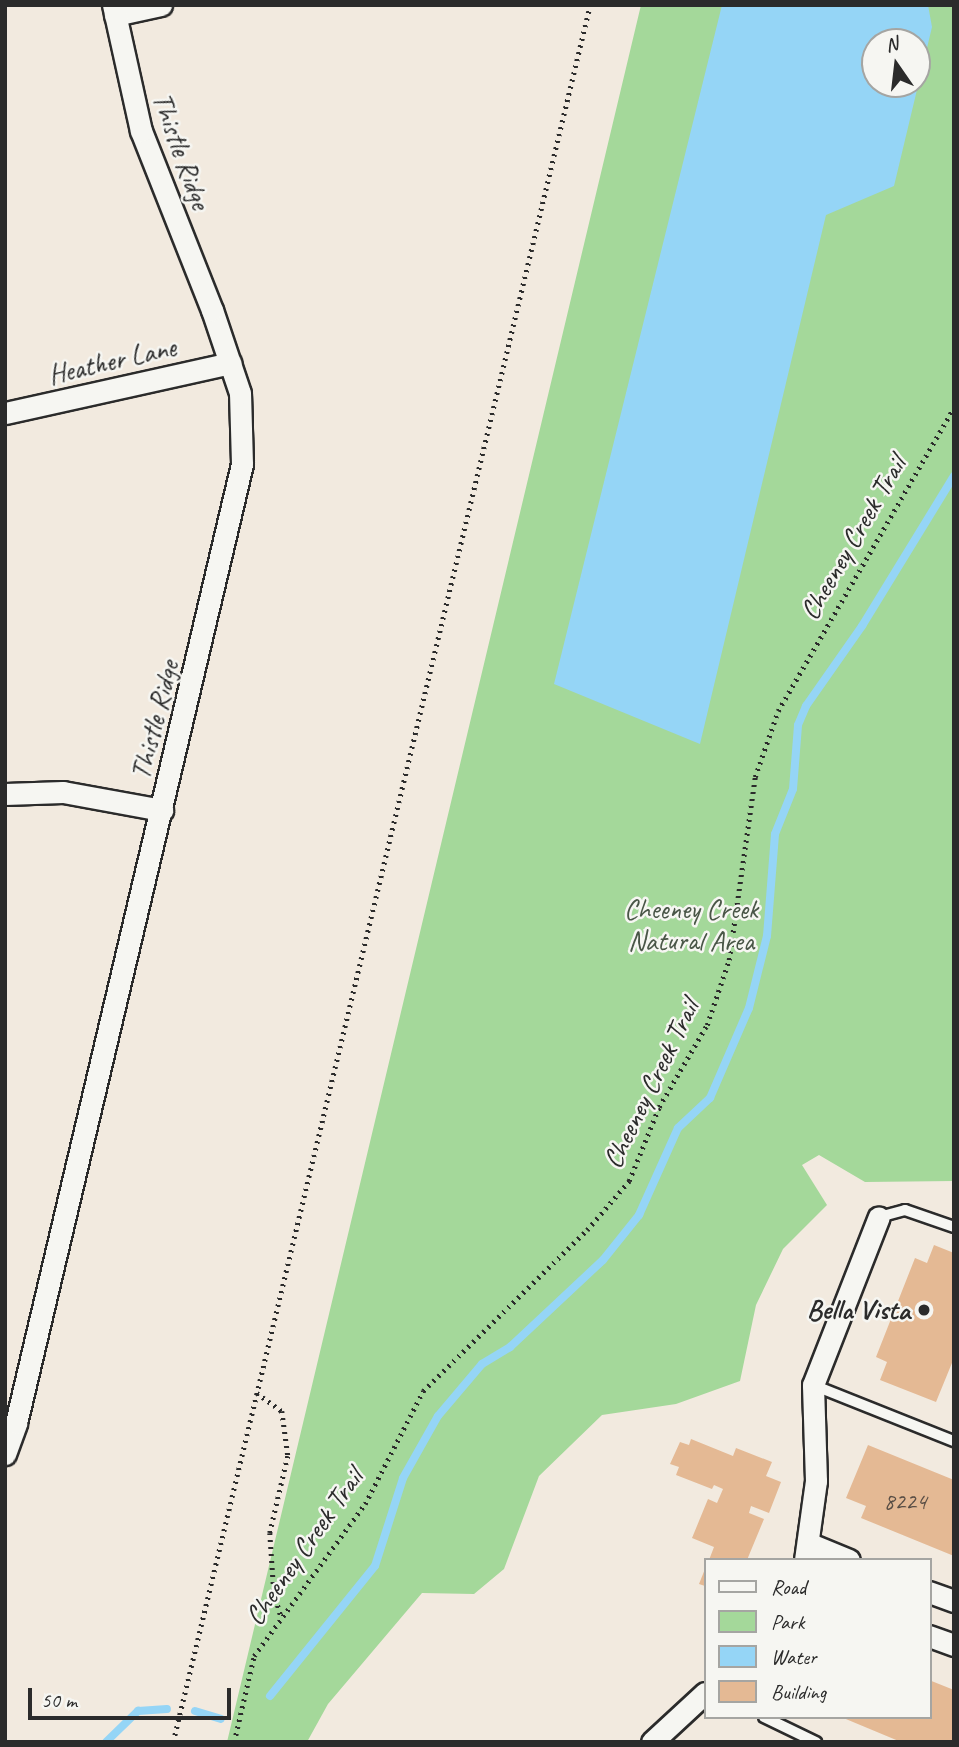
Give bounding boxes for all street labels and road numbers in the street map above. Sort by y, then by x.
street label: Thistle Ridge [144,88,218,214]
street label: Heather Lane [45,330,179,392]
street label: Cheeney Creek Trail [793,450,913,626]
street label: Thistle Ridge [124,657,186,783]
street label: Cheeney Creek Trail [596,994,706,1174]
street label: Cheeney Creek Trail [238,1462,370,1632]

